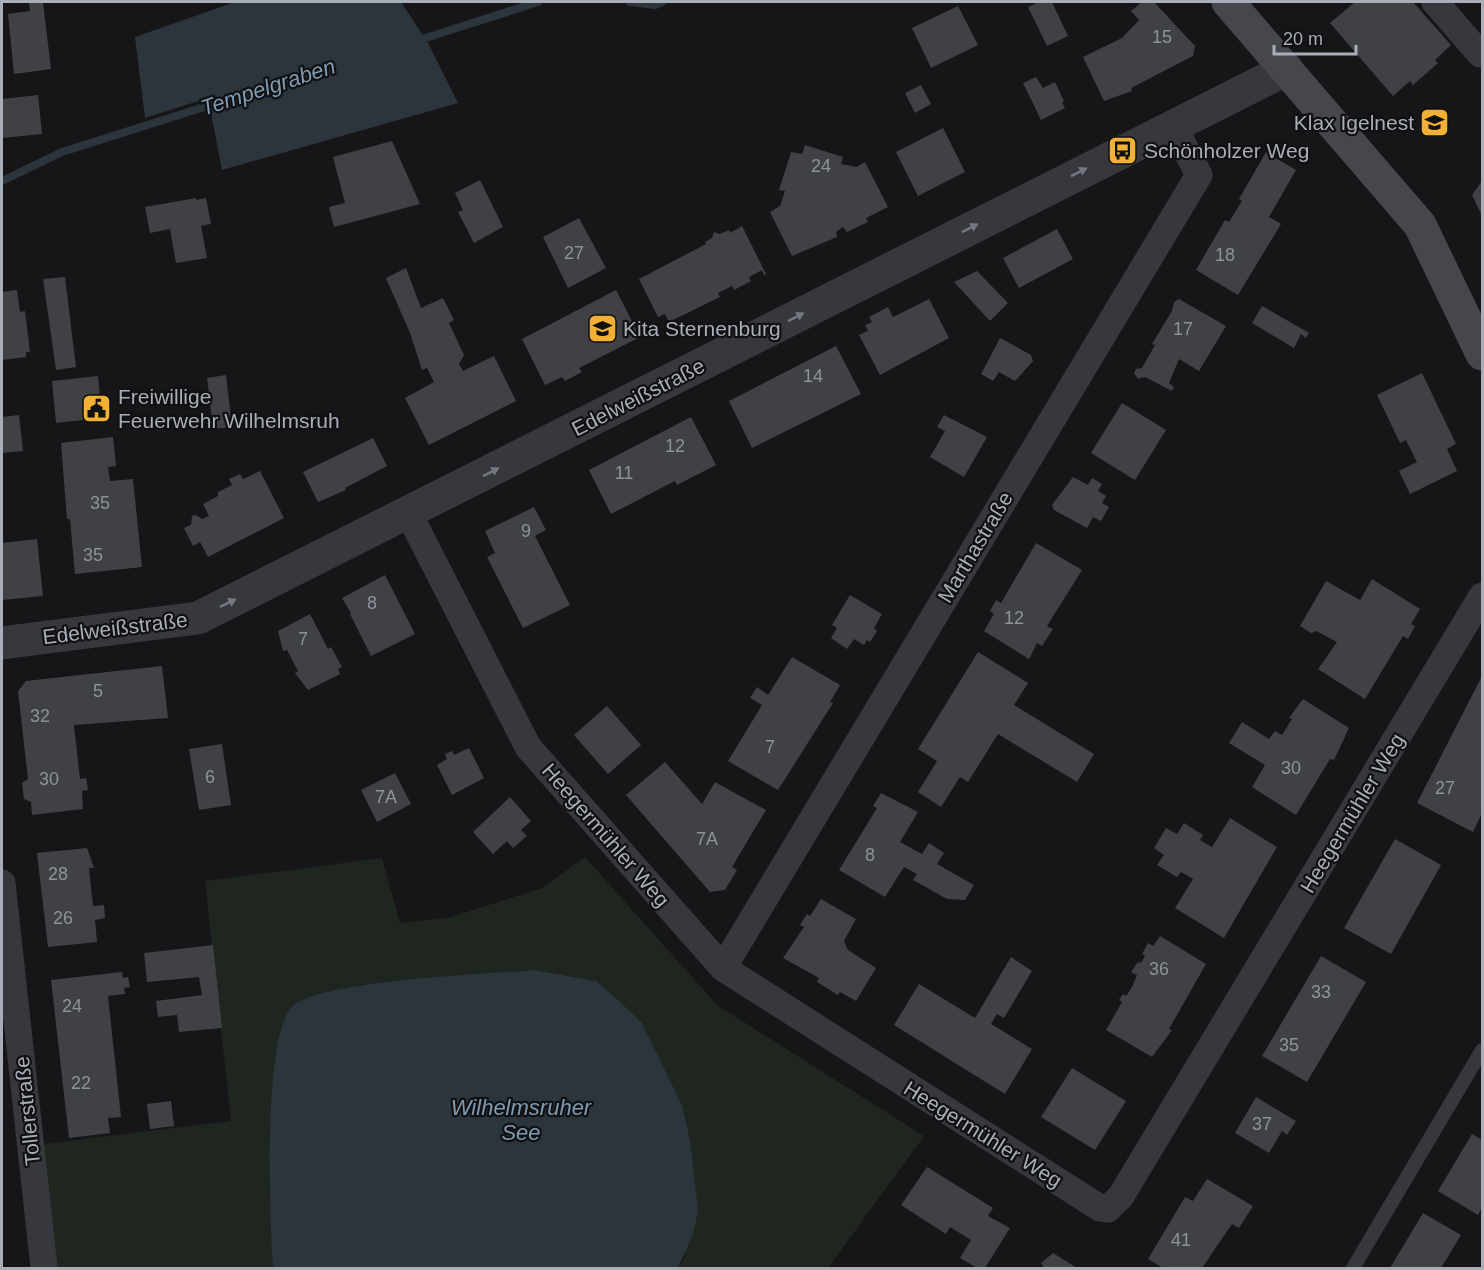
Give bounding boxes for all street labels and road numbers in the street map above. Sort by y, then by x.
street label: Edelweißstraße [568,354,708,440]
street label: Marthastraße [933,488,1017,606]
street label: Edelweißstraße [41,608,189,648]
street label: Heegermühler Weg [1295,729,1409,897]
street label: Heegermühler Weg [538,759,674,911]
street label: Tollerstraße [10,1055,44,1167]
street label: Heegermühler Weg [900,1076,1066,1192]

